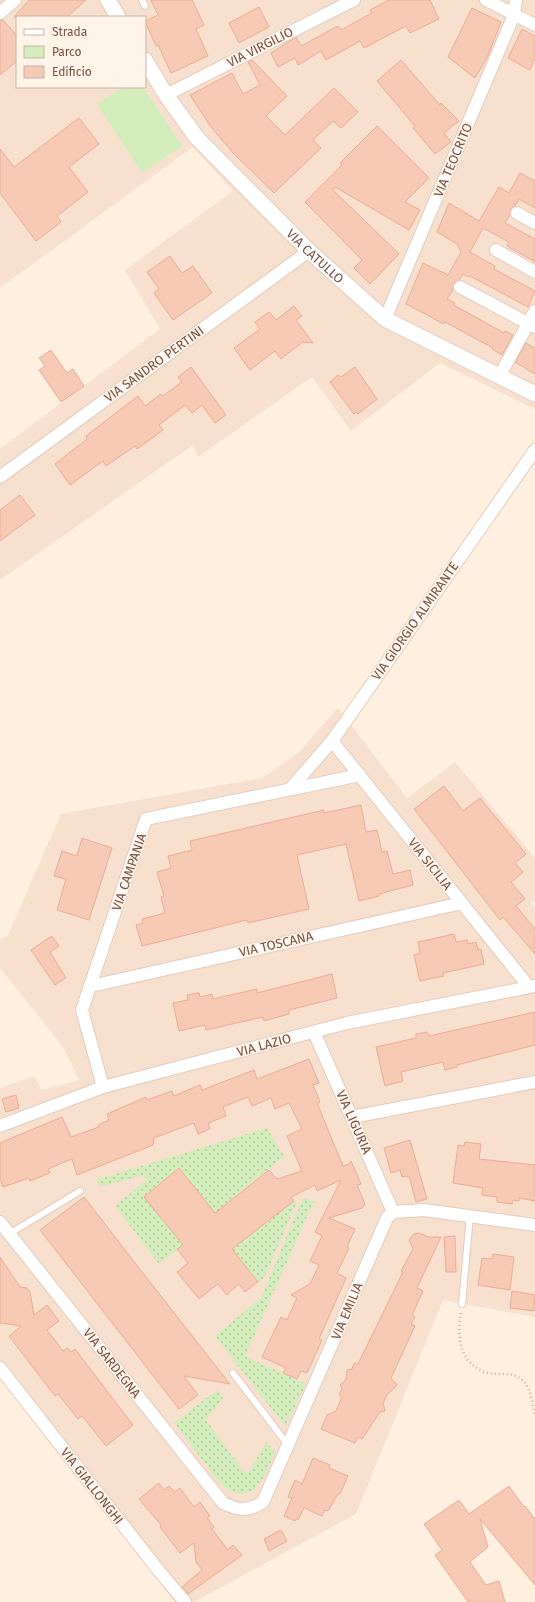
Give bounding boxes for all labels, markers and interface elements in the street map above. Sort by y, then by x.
legend [16,16,146,88]
street label: VIA VIRGILIO [224,24,296,70]
text: Strada [52,25,87,39]
text: Parco [52,45,82,59]
text: Edificio [52,65,92,79]
street label: VIA TEOCRITO [431,121,475,199]
street label: VIA CATULLO [284,226,347,286]
street label: VIA SANDRO PERTINI [101,323,207,405]
street label: VIA GIORGIO ALMIRANTE [368,559,462,683]
street label: VIA CAMPANIA [109,831,149,913]
street label: VIA SICILIA [405,835,455,893]
street label: VIA TOSCANA [238,928,315,960]
street label: VIA LAZIO [235,1031,293,1059]
street label: VIA LIGURIA [333,1088,375,1157]
street label: VIA EMILIA [328,1280,366,1342]
street label: VIA SARDEGNA [80,1325,144,1401]
street label: VIA GIALLONGHI [58,1445,126,1527]

